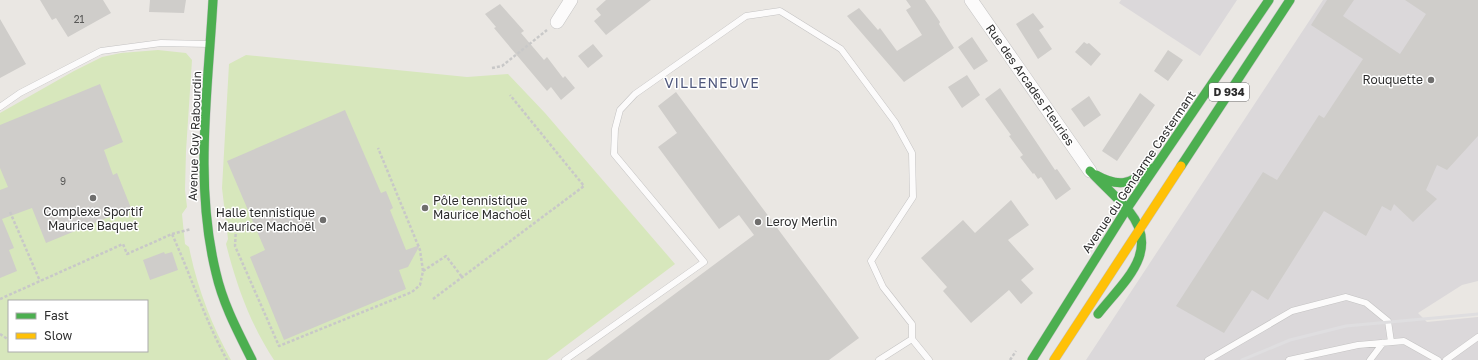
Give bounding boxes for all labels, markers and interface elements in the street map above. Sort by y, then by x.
house number: 21 [74,13,84,25]
street label: Rue des Arcades Fleuries [983,21,1078,148]
street label: Avenue Guy Rabourdin [185,71,204,201]
place label: Rouquette [1362,72,1423,87]
district label: VILLENEUVE [664,74,760,91]
marker: Rouquette [1426,75,1436,85]
road number: D 934 [1209,83,1249,101]
street label: Avenue du Gendarme Castermant [1079,88,1199,256]
house number: 9 [60,175,66,187]
marker: Complexe Sportif Maurice Baquet [88,193,98,203]
place label: Pôle tennistique Maurice Machoël [433,193,531,222]
marker: Pôle tennistique Maurice Machoël [420,203,430,213]
place label: Complexe Sportif Maurice Baquet [43,204,143,233]
place label: Halle tennistique Maurice Machoël [216,205,315,234]
place label: Leroy Merlin [766,214,837,229]
marker: Halle tennistique Maurice Machoël [318,215,328,225]
marker: Leroy Merlin [753,217,763,227]
legend [8,300,148,352]
text: Fast [44,308,69,323]
text: Slow [44,328,72,343]

